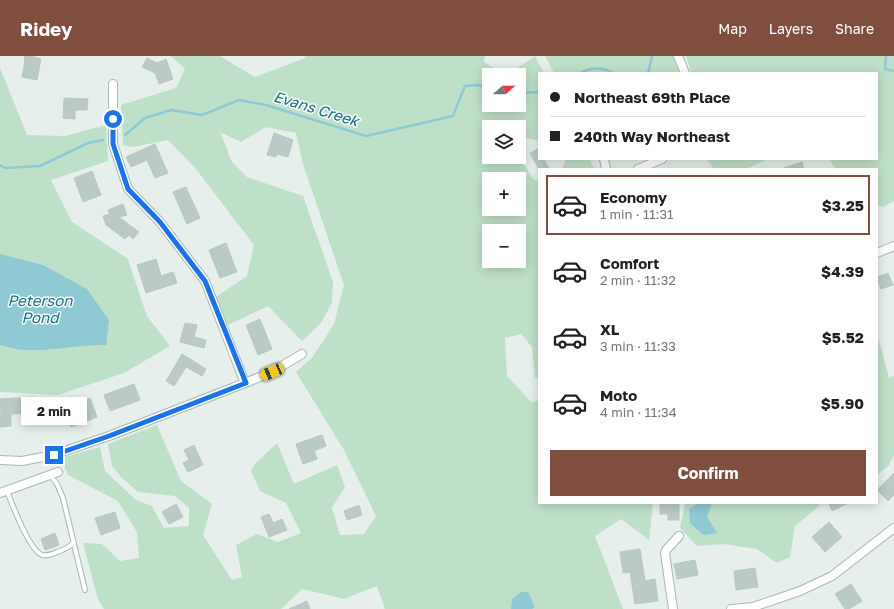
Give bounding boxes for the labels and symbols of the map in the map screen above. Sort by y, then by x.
north arrow [482,68,526,112]
water label: Evans Creek [272,87,363,130]
route start [104,110,122,128]
water label: Peterson Pond [7,291,73,326]
car [259,362,285,382]
callout: 2 min [21,397,87,425]
route end [45,446,63,464]

